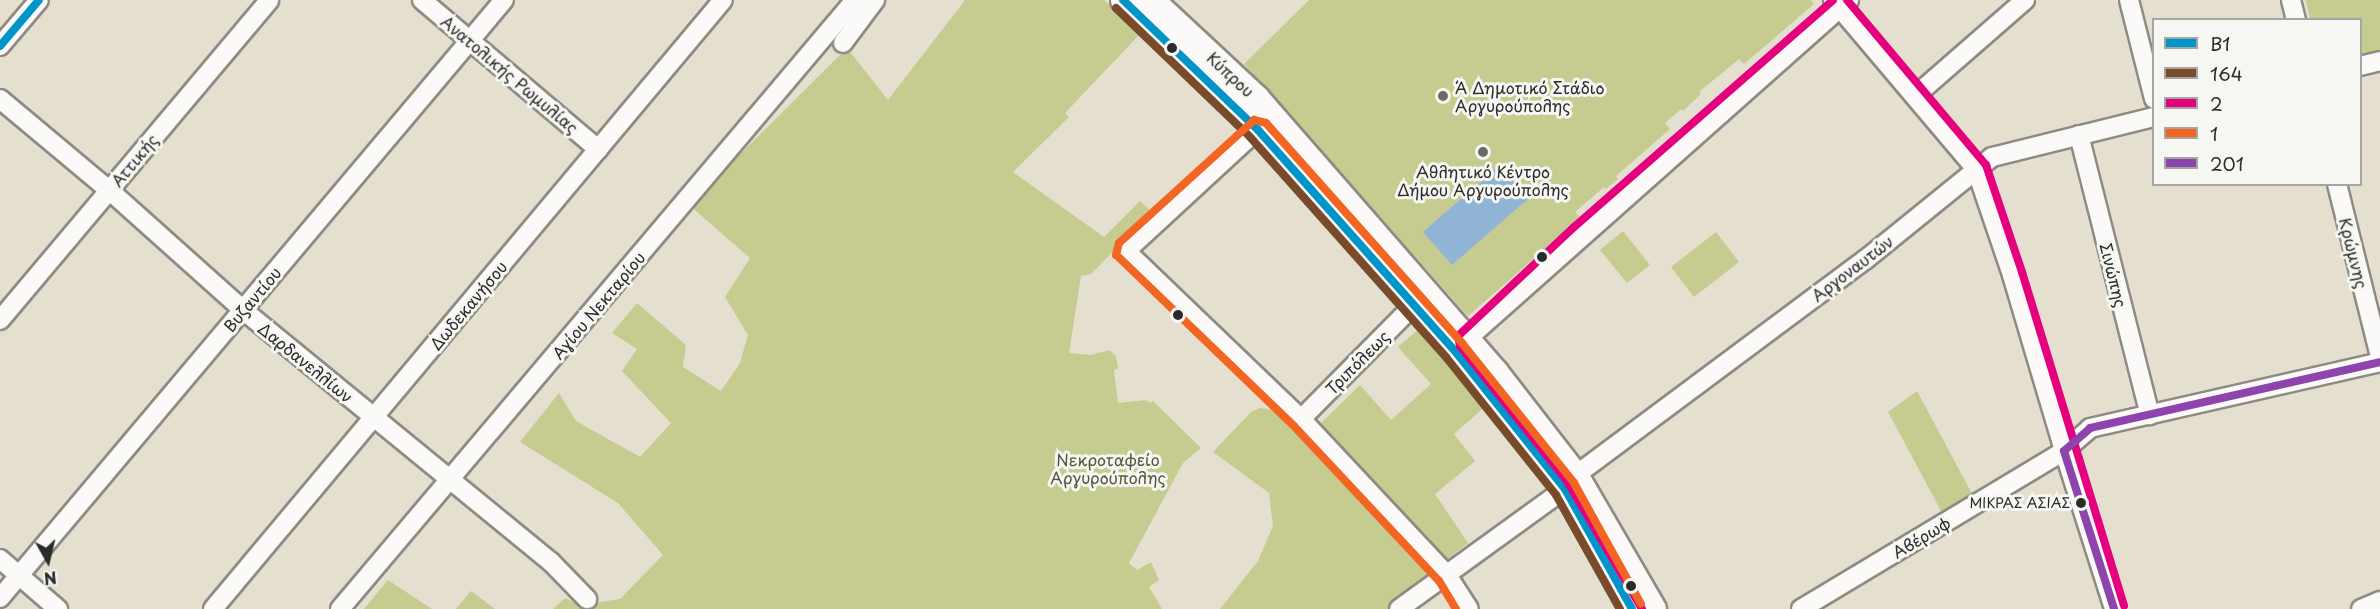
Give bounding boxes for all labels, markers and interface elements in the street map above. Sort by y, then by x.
street label: Ανατολικής Ρωμυλίας [438,11,582,137]
legend [2152,18,2362,186]
text: Β1 [2210,30,2230,57]
unlabelled marker [1166,42,1178,54]
street label: Κύπρου [1204,48,1258,100]
text: 164 [2210,60,2243,87]
place label: Α΄ Δημοτικό Στάδιο Αργυρούπολης [1455,77,1605,115]
marker: Α΄ Δημοτικό Στάδιο Αργυρούπολης [1436,89,1450,103]
text: 2 [2210,90,2223,117]
text: 1 [2210,120,2218,147]
street label: Αττικής [107,130,161,190]
marker: Αθλητικό Κέντρο Δήμου Αργυρούπολης [1476,145,1490,159]
text: 201 [2210,150,2244,177]
place label: Αθλητικό Κέντρο Δήμου Αργυρούπολης [1397,161,1569,199]
street label: Κρώμνης [2336,216,2372,290]
street label: Αργοναυτών [1807,231,1897,305]
street label: Σινώπης [2097,241,2131,309]
street label: Αγίου Νεκταρίου [548,248,648,362]
unlabelled marker [1536,251,1548,263]
street label: Δωδεκανήσου [425,257,511,353]
street label: Βυζαντίου [219,263,285,335]
unlabelled marker [1172,309,1184,321]
street label: Δαρδανελλίων [255,318,357,406]
street label: Τριπόλεως [1321,326,1393,398]
park label: Νεκροταφείο Αργυρούπολης [1050,449,1166,487]
place label: ΜΙΚΡΑΣ ΑΣΙΑΣ [1970,495,2070,511]
marker: ΜΙΚΡΑΣ ΑΣΙΑΣ [2075,497,2087,509]
street label: Αβέρωφ [1889,512,1953,562]
north arrow [18,531,78,591]
text: N [43,566,58,592]
unlabelled marker [1625,580,1637,592]

